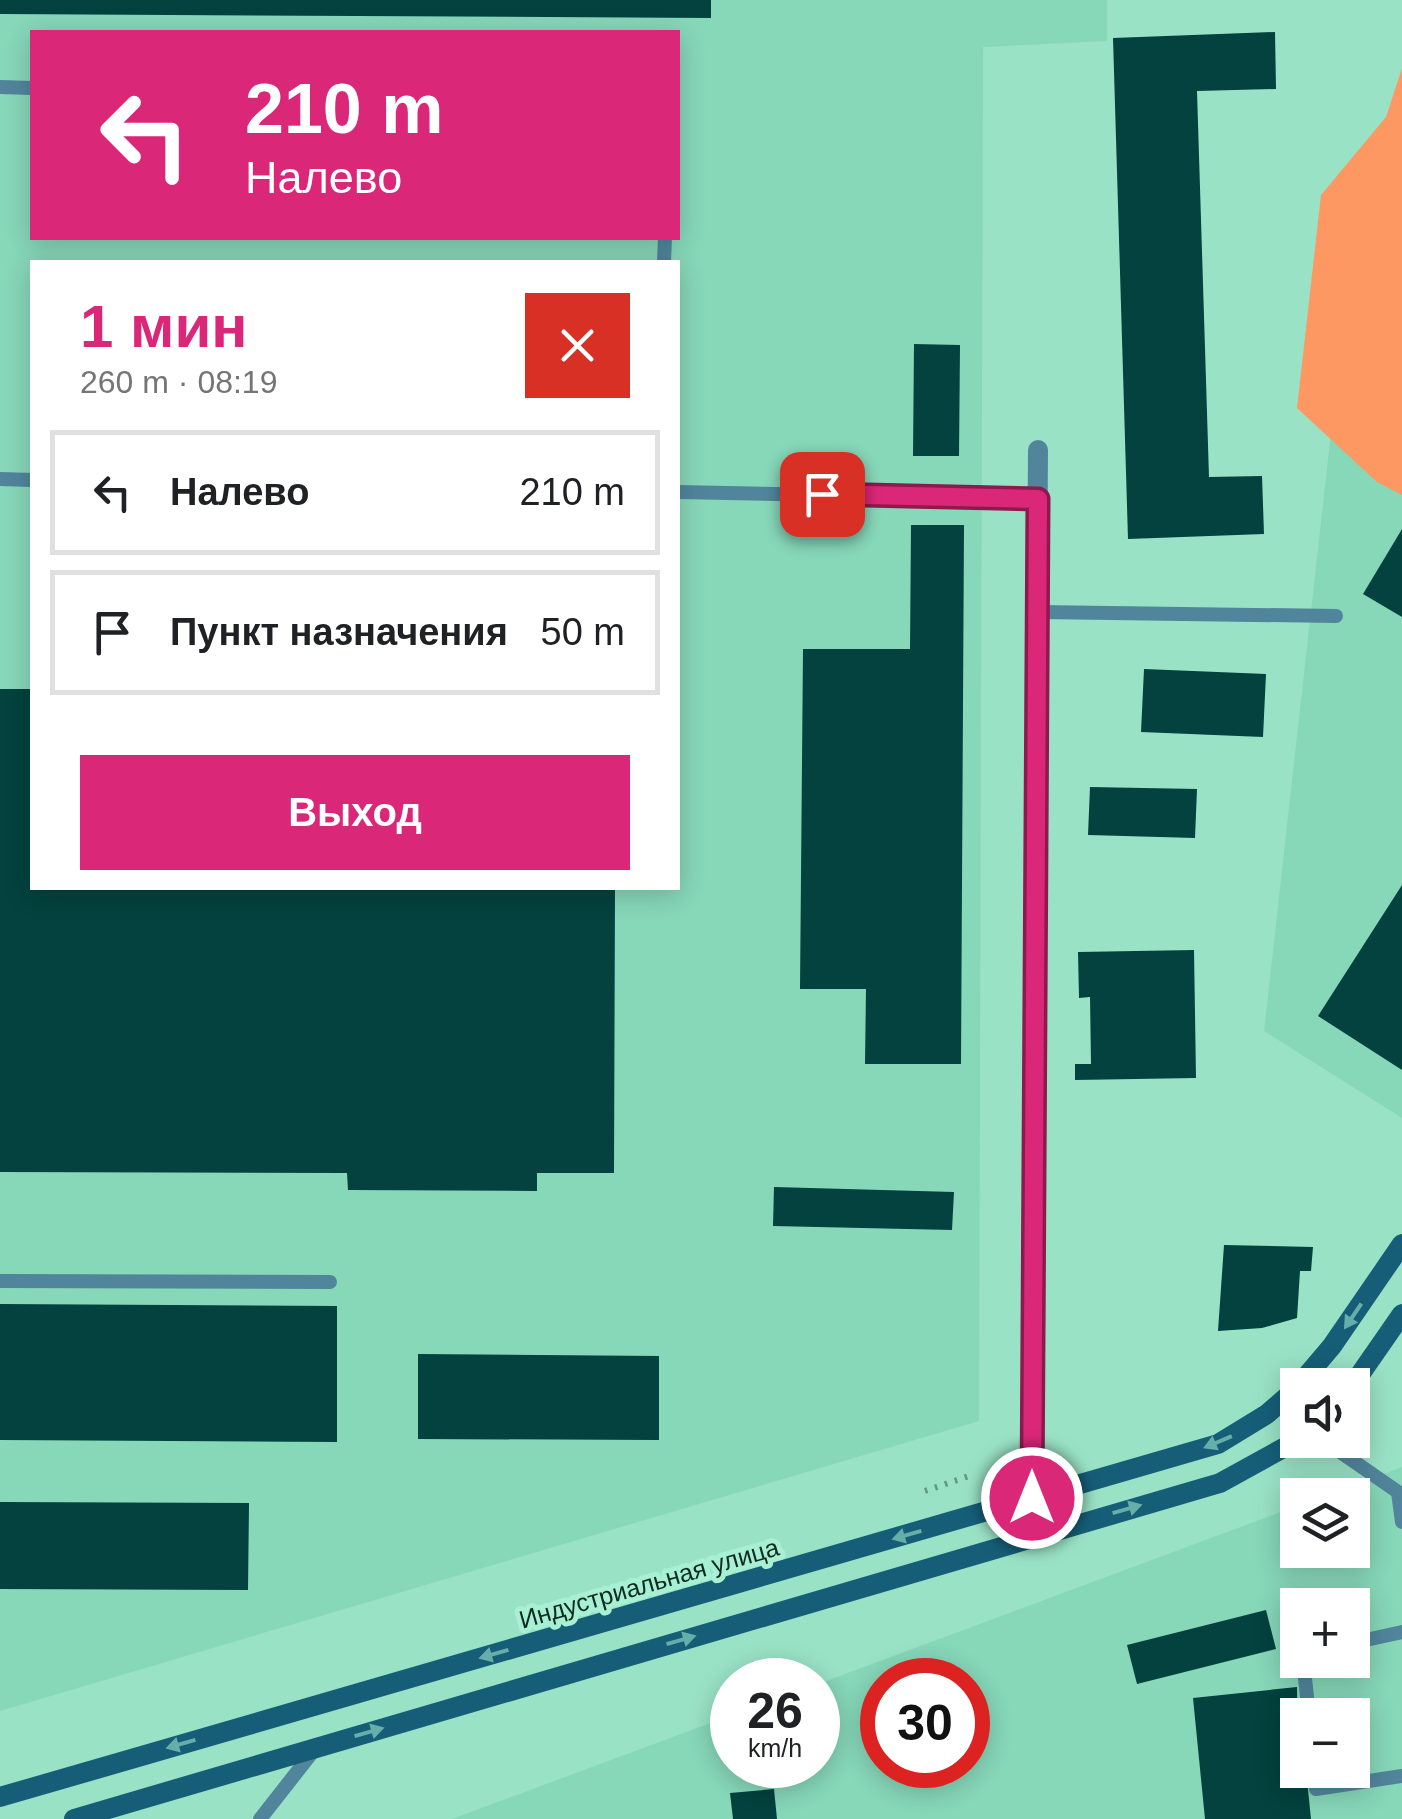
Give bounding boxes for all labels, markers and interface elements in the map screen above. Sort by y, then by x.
icon: left [80,70,210,200]
text: 210 m [245,70,443,148]
text: Налево [245,152,402,203]
text: 1 мин [80,293,248,360]
button: close [525,293,630,398]
text: 260 m · 08:19 [80,364,277,400]
pin [780,452,865,537]
icon: left [85,465,140,520]
icon: arrive [795,467,850,522]
text: Налево [170,471,309,513]
text: 210 m [519,471,625,513]
icon: arrive [85,605,140,660]
text: Пункт назначения [170,611,508,653]
text: 50 m [541,611,625,653]
button: Выход [80,755,630,870]
one-way arrow [1344,1303,1363,1330]
map controls [1280,1368,1370,1788]
button: sound [1280,1368,1370,1458]
one-way arrow [1203,1434,1233,1450]
position arrow [980,1446,1084,1550]
button: layers [1280,1478,1370,1568]
one-way arrow [1112,1501,1143,1517]
one-way arrow [891,1528,921,1543]
street label: Индустриальная улица [516,1532,782,1634]
button: + [1280,1588,1370,1678]
one-way arrow [666,1632,696,1647]
one-way arrow [478,1647,508,1662]
speed limit sign: 30 [860,1658,990,1788]
text: 26 [747,1683,803,1739]
button: − [1280,1698,1370,1788]
one-way arrow [354,1724,385,1739]
text: km/h [748,1734,802,1762]
one-way arrow [166,1737,197,1753]

